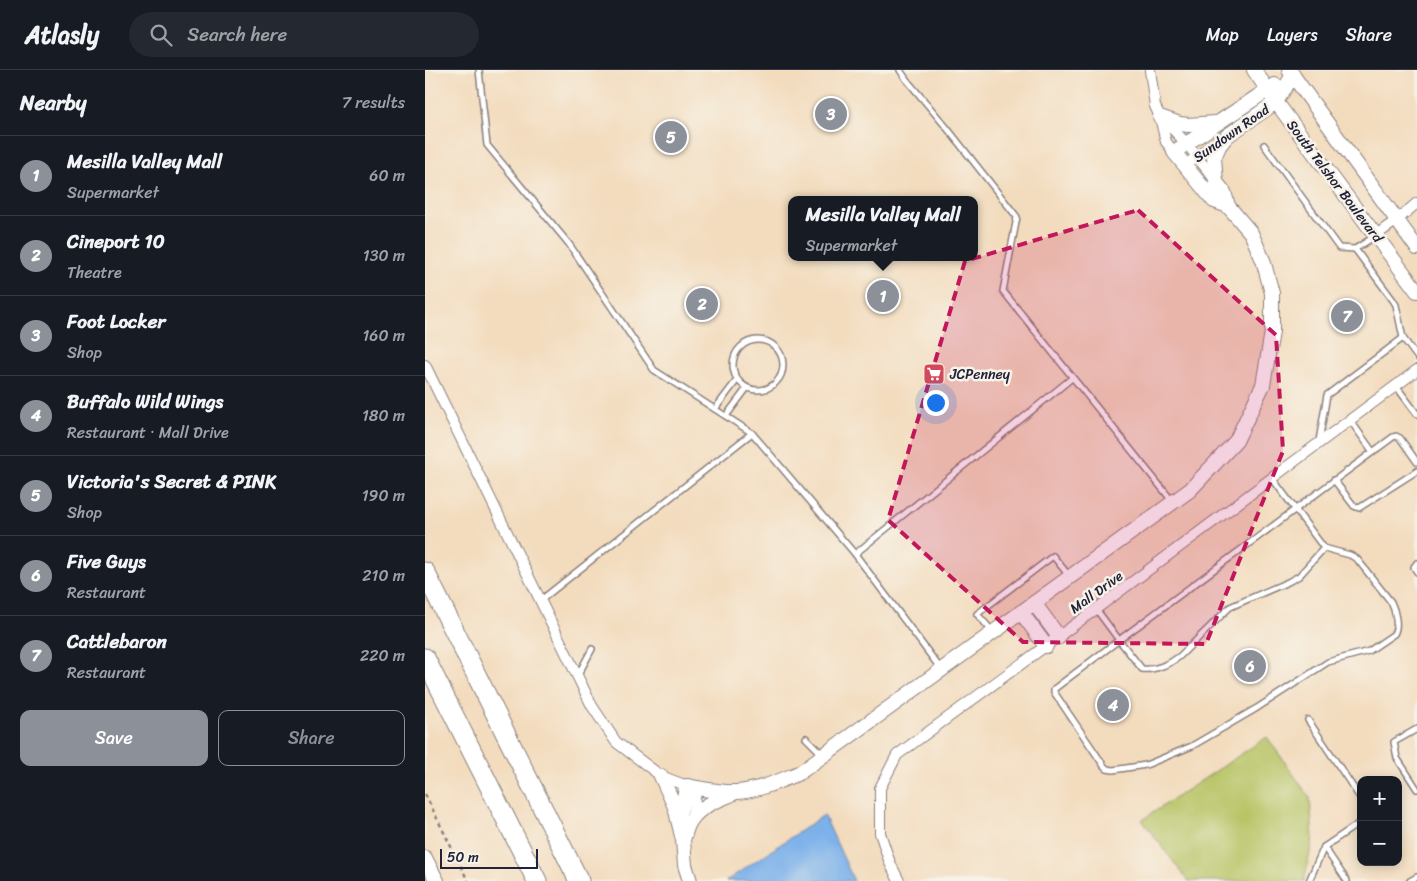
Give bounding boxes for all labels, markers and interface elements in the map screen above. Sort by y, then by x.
search box [129,12,479,57]
text: Atlasly [25,14,99,56]
text: Search here [187,18,287,51]
text: Map [1206,19,1239,51]
text: Layers [1267,19,1318,51]
text: Share [1346,19,1392,51]
icon: search [147,21,175,49]
text: Nearby [20,84,86,122]
text: 7 results [342,88,405,117]
pin: 3 [815,95,847,133]
street label: Sundown Road [1188,97,1276,169]
street label: South Telshor Boulevard [1280,114,1390,250]
pin: 5 [655,118,687,156]
text: Mesilla Valley Mall [67,145,222,178]
text: 1 [33,161,39,190]
text: 60 m [369,161,405,190]
text: Supermarket [67,178,159,207]
popup [788,196,978,261]
text: Mesilla Valley Mall [805,198,961,231]
text: Cineport 10 [67,225,165,258]
text: Supermarket [805,231,897,260]
text: 2 [31,241,41,270]
text: 130 m [363,241,405,270]
text: Theatre [67,258,122,287]
pin: 1 [867,277,899,315]
pin: 2 [686,285,718,323]
pin: 7 [1331,297,1363,335]
text: Foot Locker [67,305,165,338]
text: 3 [32,321,40,350]
text: 160 m [362,321,405,350]
text: Shop [67,338,102,367]
supermarket icon: JCPenney [922,362,946,386]
place label: JCPenney [949,362,1011,387]
text: Buffalo Wild Wings [67,385,223,418]
your location [923,390,949,416]
text: 4 [31,401,41,430]
text: 180 m [362,401,405,430]
text: Restaurant · Mall Drive [67,418,229,447]
text: Victoria's Secret & PINK [67,465,277,498]
text: 5 [31,481,41,510]
text: 190 m [362,481,405,510]
text: Shop [67,498,102,527]
text: Five Guys [67,545,146,578]
text: 6 [31,561,41,590]
text: 210 m [362,561,405,590]
street label: Mall Drive [1064,564,1129,621]
text: Restaurant [67,578,146,607]
text: Cattlebaron [67,625,167,658]
text: 7 [31,641,41,670]
text: 220 m [360,641,405,670]
pin: 6 [1234,647,1266,685]
text: Restaurant [67,658,146,687]
pin: 4 [1097,686,1129,724]
button: Save [20,710,208,766]
button: Share [218,710,405,766]
map controls [1357,776,1402,866]
button: + [1357,776,1402,821]
button: − [1357,821,1402,866]
text: 50 m [447,845,479,870]
scale bar [440,846,537,869]

